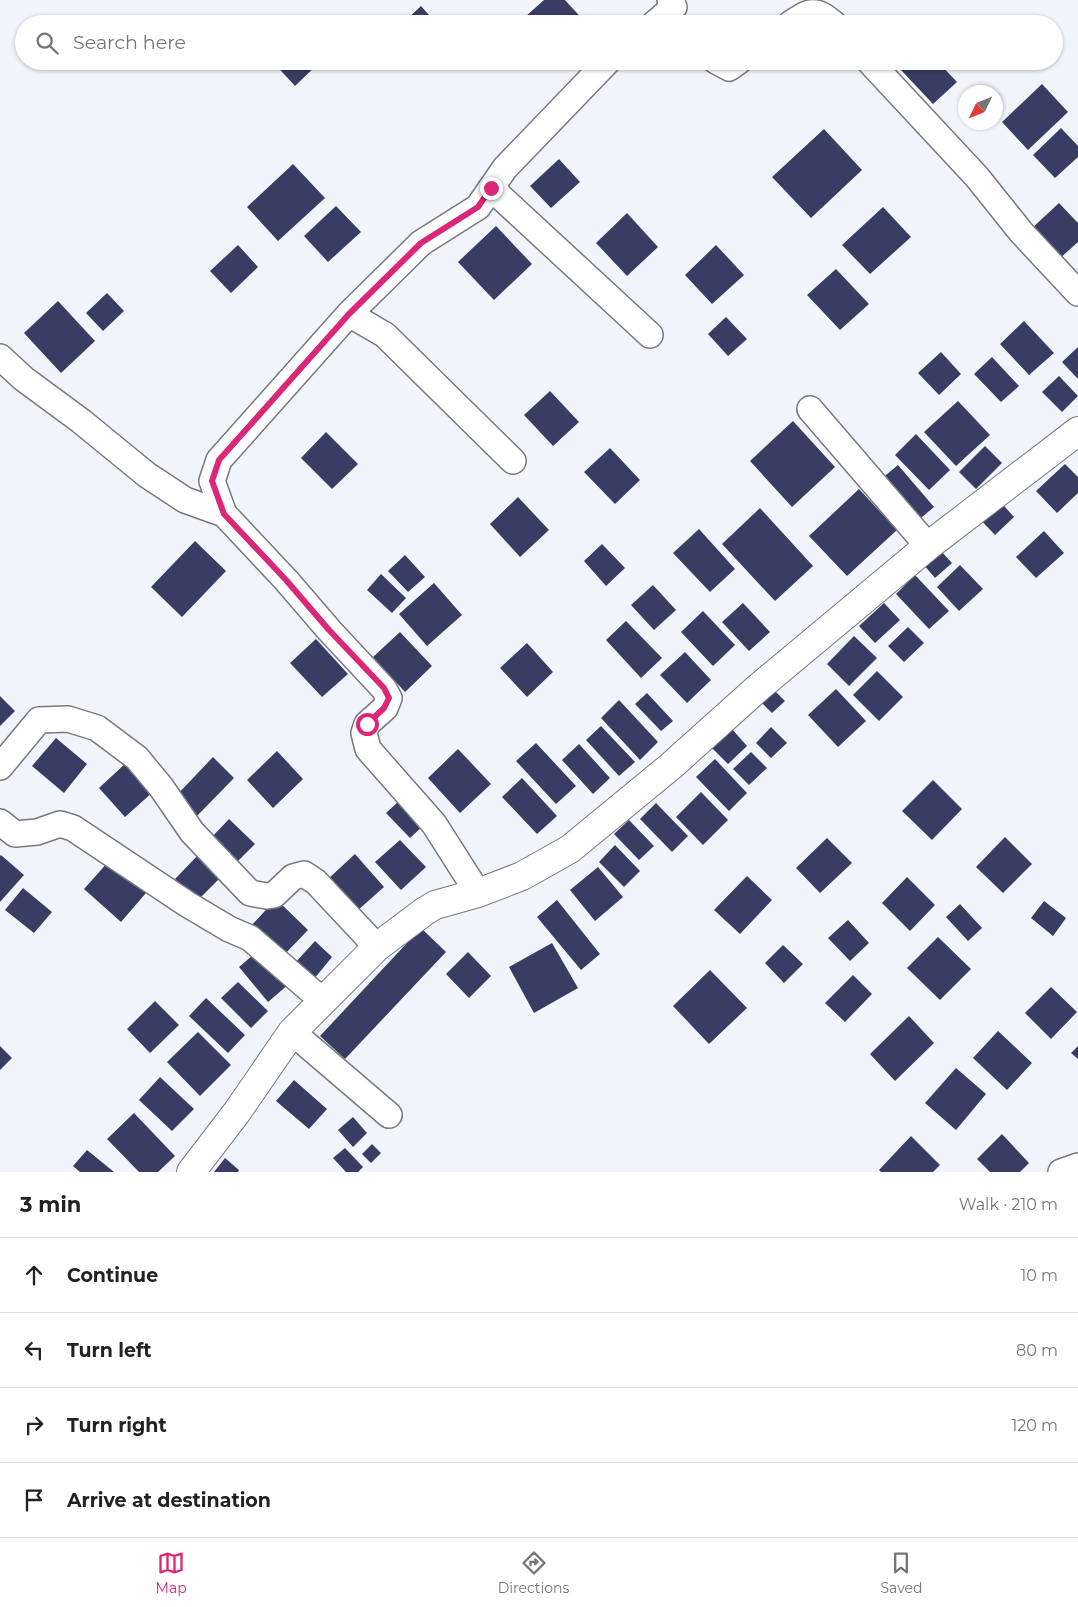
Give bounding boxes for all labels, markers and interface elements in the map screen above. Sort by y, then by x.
search box [15,15,1063,70]
icon: search [33,29,61,57]
text: Search here [73,31,186,54]
north arrow [958,85,1003,130]
route end [480,177,503,200]
route start [356,713,379,736]
text: 3 min [20,1192,81,1217]
text: Walk · 210 m [959,1195,1058,1214]
icon: ahead [20,1261,48,1289]
text: Continue [67,1264,158,1287]
text: 10 m [1020,1266,1058,1285]
icon: left [20,1336,48,1364]
text: Turn left [67,1339,152,1362]
text: 80 m [1016,1341,1058,1360]
icon: right [20,1411,48,1439]
text: Turn right [67,1414,167,1437]
text: 120 m [1011,1416,1058,1435]
icon: arrive [20,1486,48,1514]
text: Arrive at destination [67,1489,271,1512]
tab: Map [156,1549,187,1597]
tab: Directions [498,1549,569,1597]
tab: Saved [880,1549,922,1597]

